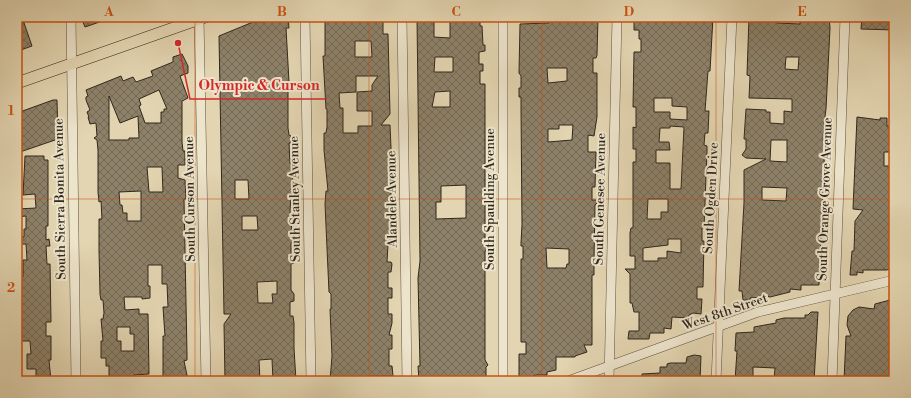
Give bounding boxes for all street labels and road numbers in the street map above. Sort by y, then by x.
street label: South Orange Grove Avenue [814,116,836,281]
street label: South Sierra Bonita Avenue [51,118,69,280]
street label: South Spaulding Avenue [482,128,498,270]
street label: South Genesee Avenue [591,132,609,265]
street label: South Stanley Avenue [286,135,304,262]
street label: South Curson Avenue [181,136,199,262]
street label: South Ogden Drive [700,141,722,254]
street label: Alandele Avenue [383,150,401,249]
street label: West 8th Street [679,290,770,334]

